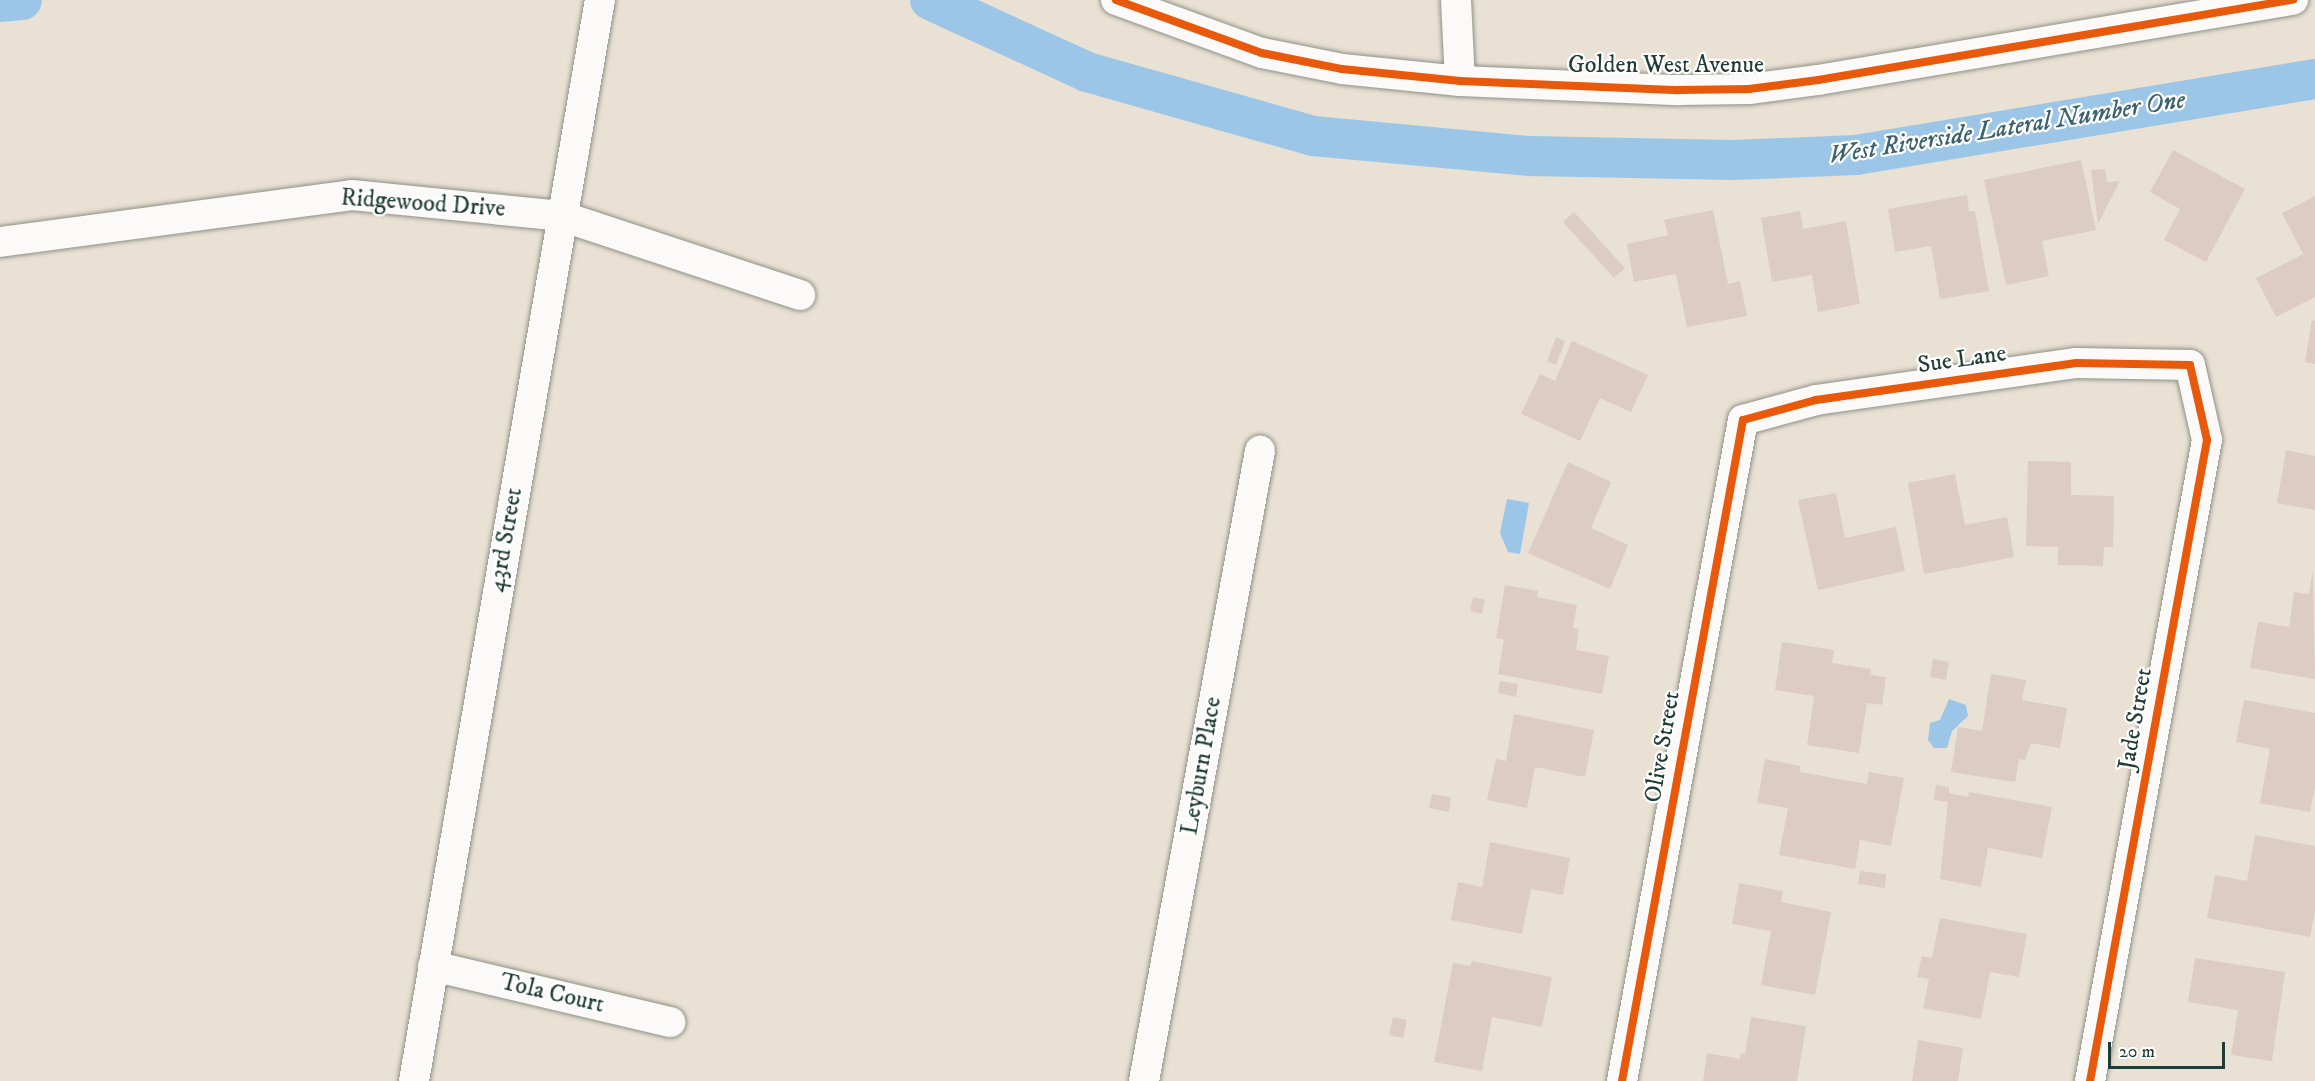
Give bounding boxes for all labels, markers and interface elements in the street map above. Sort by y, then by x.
street label: Golden West Avenue [1568,52,1764,80]
water label: West Riverside Lateral Number One [1827,84,2187,172]
street label: Ridgewood Drive [340,184,506,224]
street label: Sue Lane [1916,340,2008,380]
street label: 43rd Street [483,486,529,594]
street label: Jade Street [2113,666,2159,772]
street label: Olive Street [1639,689,1687,805]
street label: Leyburn Place [1176,695,1228,837]
street label: Tola Court [497,968,607,1020]
scale bar [2111,1030,2228,1068]
text: 20 m [2119,1041,2155,1063]

